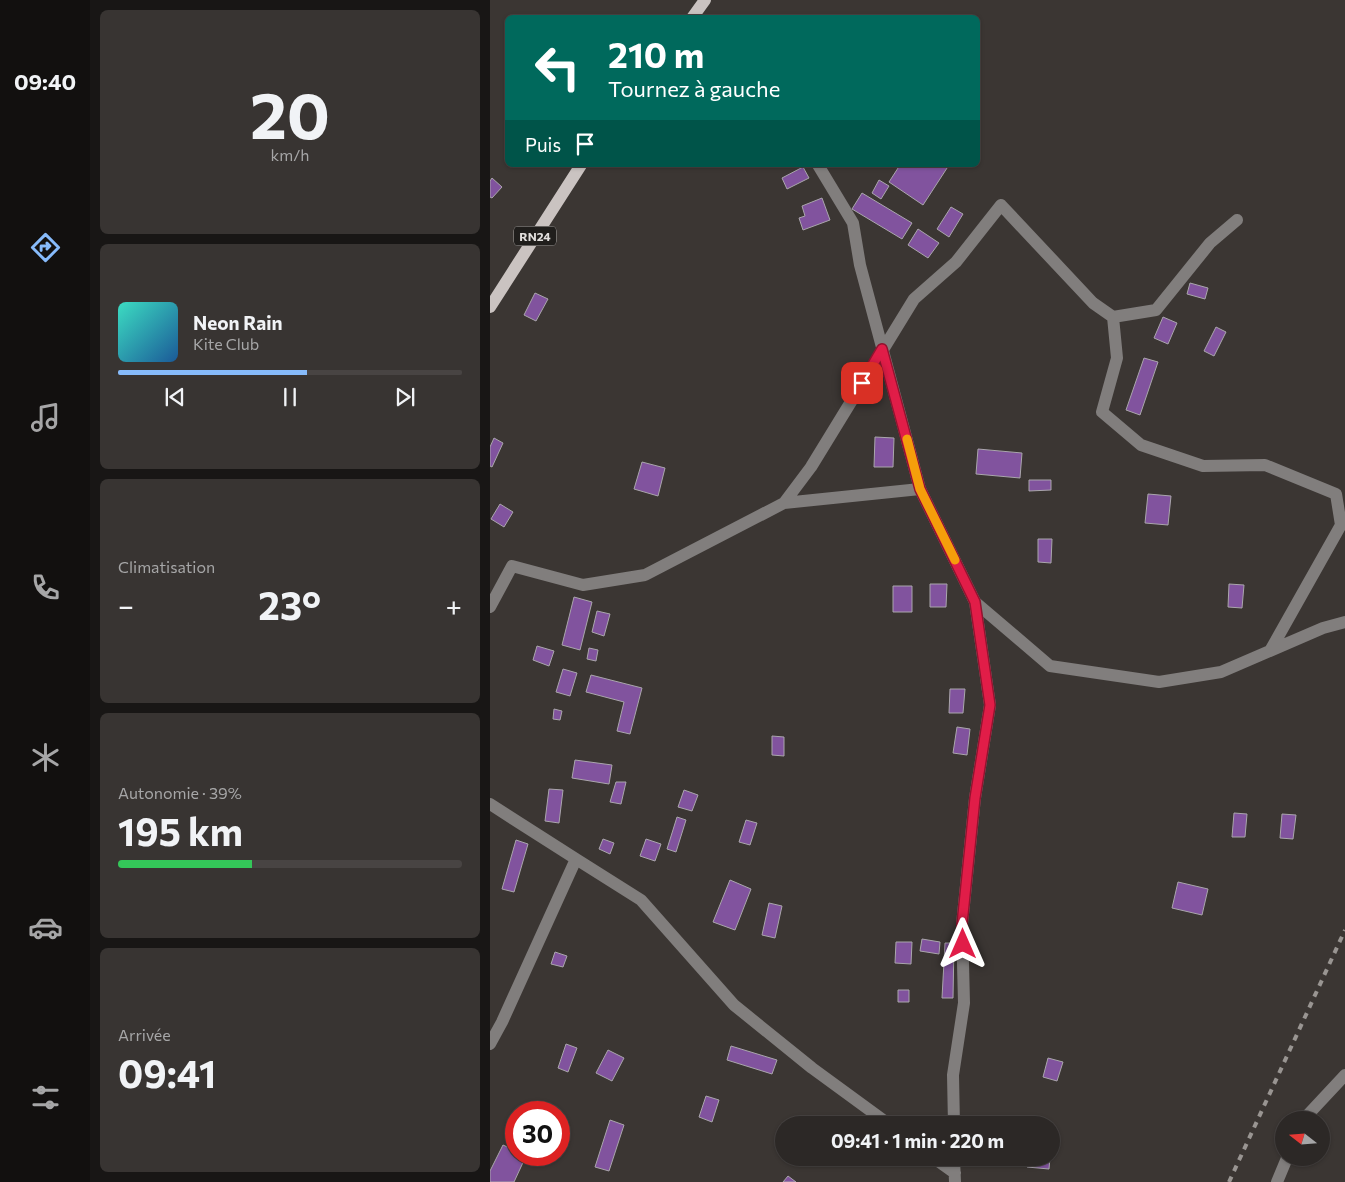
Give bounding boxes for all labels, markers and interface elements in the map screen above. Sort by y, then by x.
text: 210 m [608,32,704,75]
icon: left [525,35,590,100]
text: 09:40 [14,68,76,95]
text: 20 [250,73,330,152]
text: Tournez à gauche [608,75,780,102]
icon: arrive [571,130,599,158]
text: Puis [525,133,561,156]
text: km/h [271,145,309,164]
road number: RN24 [514,227,556,246]
icon: directions [28,230,63,265]
text: Neon Rain [193,311,283,334]
text: Kite Club [193,334,259,353]
pin [841,362,883,404]
icon: arrive [848,369,876,397]
icon: previous [161,383,189,411]
icon: pause [276,383,304,411]
icon: next [391,383,419,411]
icon: music [28,400,63,435]
text: Climatisation [118,557,215,576]
icon: phone [28,570,63,605]
text: 23° [258,581,321,628]
text: − [118,588,134,622]
text: + [446,588,462,622]
icon: climate [28,740,63,775]
text: Autonomie · 39% [118,783,242,802]
text: 195 km [118,807,243,854]
icon: car [28,910,63,945]
position arrow [936,917,988,969]
text: Arrivée [118,1025,171,1044]
text: 09:41 [118,1049,216,1096]
icon: filters [28,1080,63,1115]
speed limit sign: 30 [505,1101,570,1166]
north arrow [1275,1111,1330,1166]
map controls [1275,1111,1330,1166]
text: 09:41 · 1 min · 220 m [831,1129,1004,1152]

